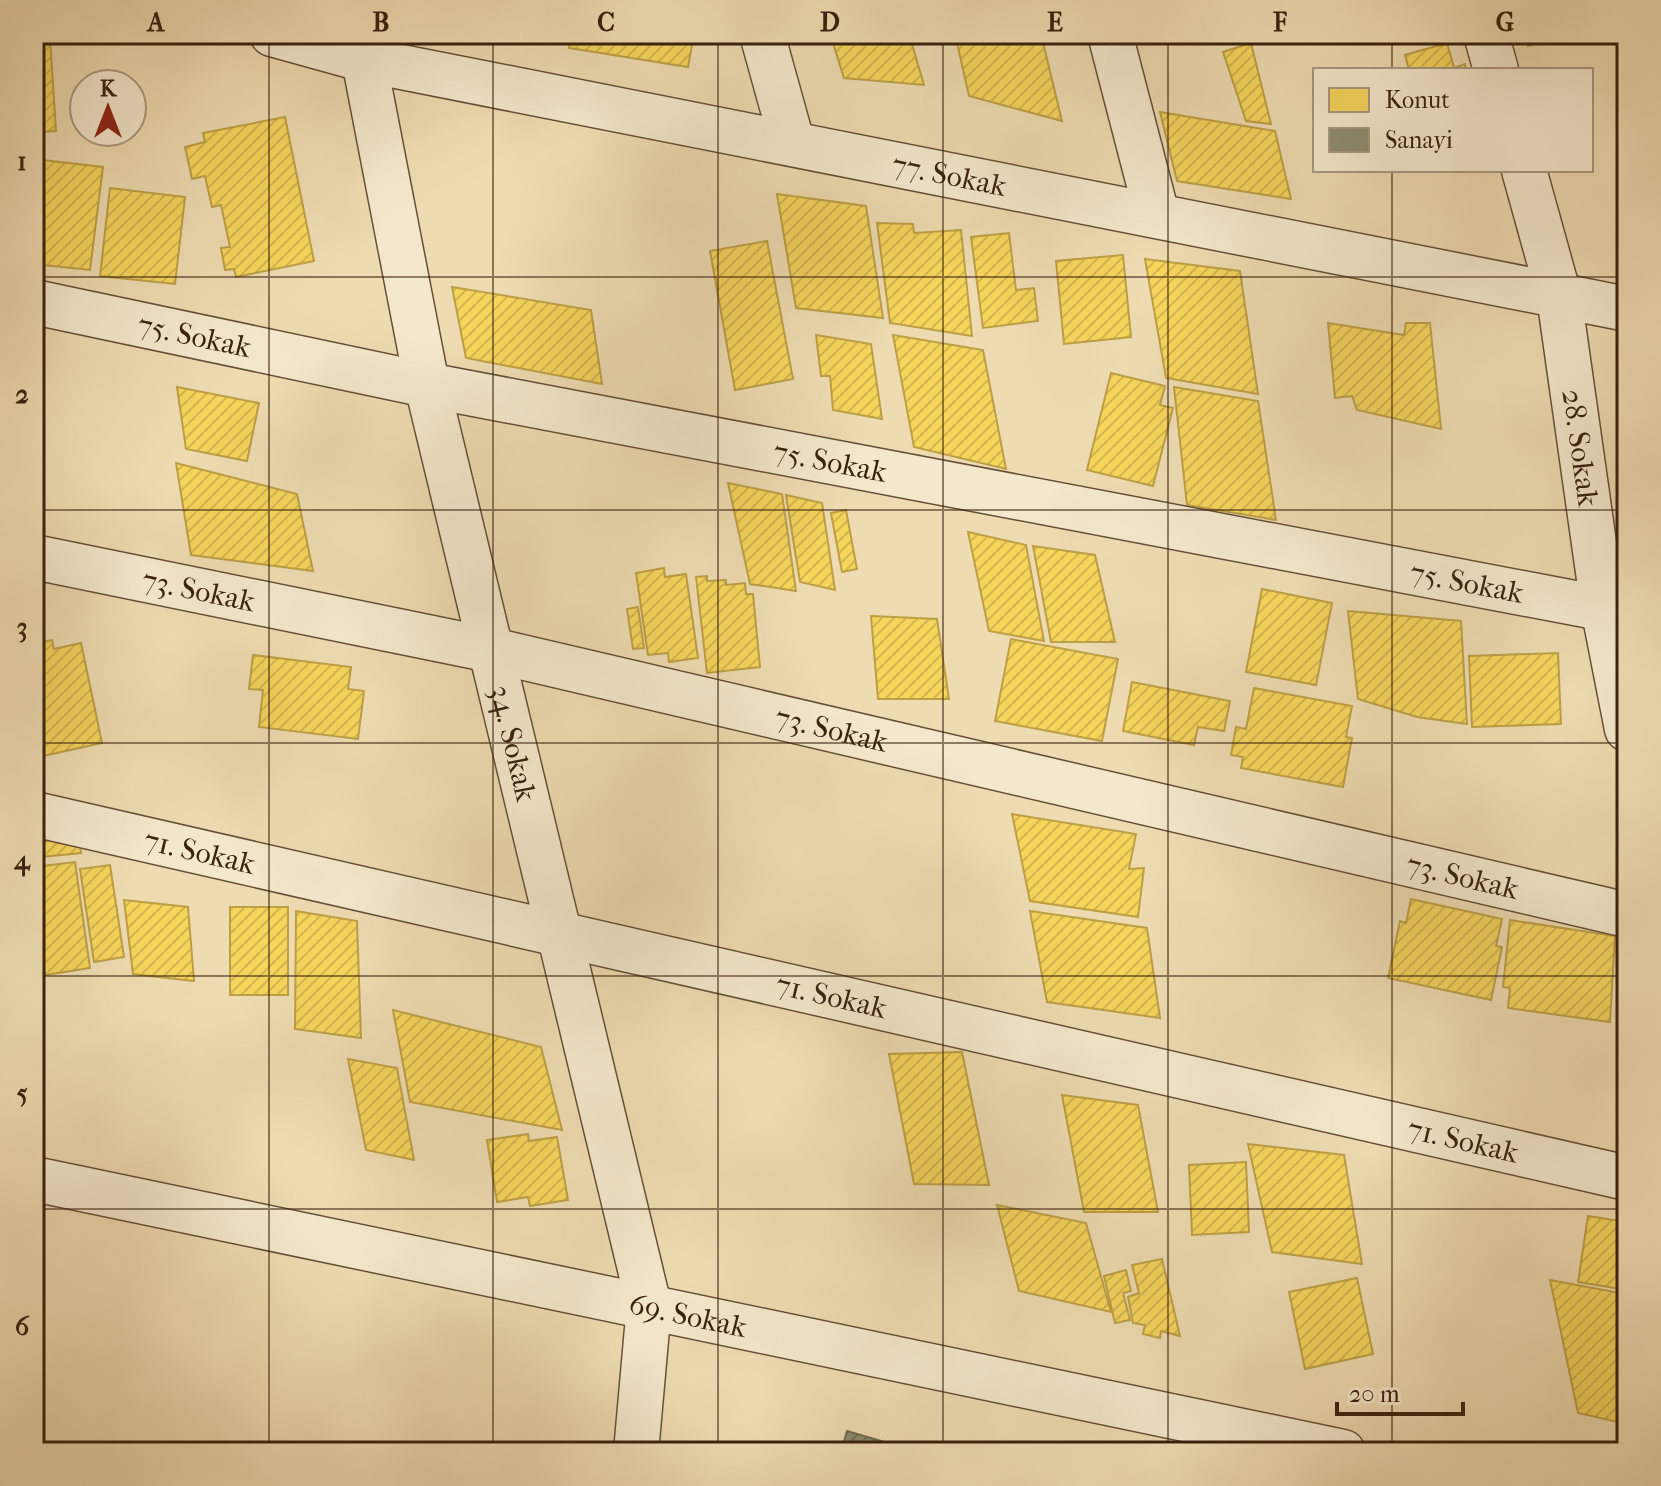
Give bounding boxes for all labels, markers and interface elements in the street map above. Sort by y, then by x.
text: A [146,7,166,38]
text: B [373,7,390,38]
text: C [597,7,615,38]
text: D [820,7,840,38]
text: E [1047,7,1063,38]
text: F [1272,7,1287,38]
text: G [1496,7,1514,38]
north arrow [68,68,148,148]
legend [1313,68,1593,172]
text: K [100,76,118,102]
text: Konut [1385,86,1450,114]
text: Sanayi [1385,126,1453,154]
text: 1 [17,146,27,177]
street label: 77. Sokak [889,147,1010,204]
street label: 75. Sokak [135,307,255,365]
text: 2 [15,379,29,410]
street label: 28. Sokak [1555,387,1606,509]
street label: 75. Sokak [770,434,890,490]
street label: 75. Sokak [1407,555,1527,611]
street label: 73. Sokak [139,562,259,619]
text: 3 [17,612,27,643]
street label: 34. Sokak [482,682,544,805]
street label: 73. Sokak [772,699,892,760]
street label: 71. Sokak [141,822,259,882]
text: 4 [13,845,31,877]
street label: 73. Sokak [1403,847,1523,907]
street label: 71. Sokak [773,967,891,1026]
text: 5 [16,1078,28,1109]
street label: 71. Sokak [1404,1111,1522,1170]
street label: 69. Sokak [626,1286,750,1345]
text: 6 [15,1311,30,1342]
scale bar [1337,1366,1463,1416]
text: 20 m [1349,1380,1400,1408]

